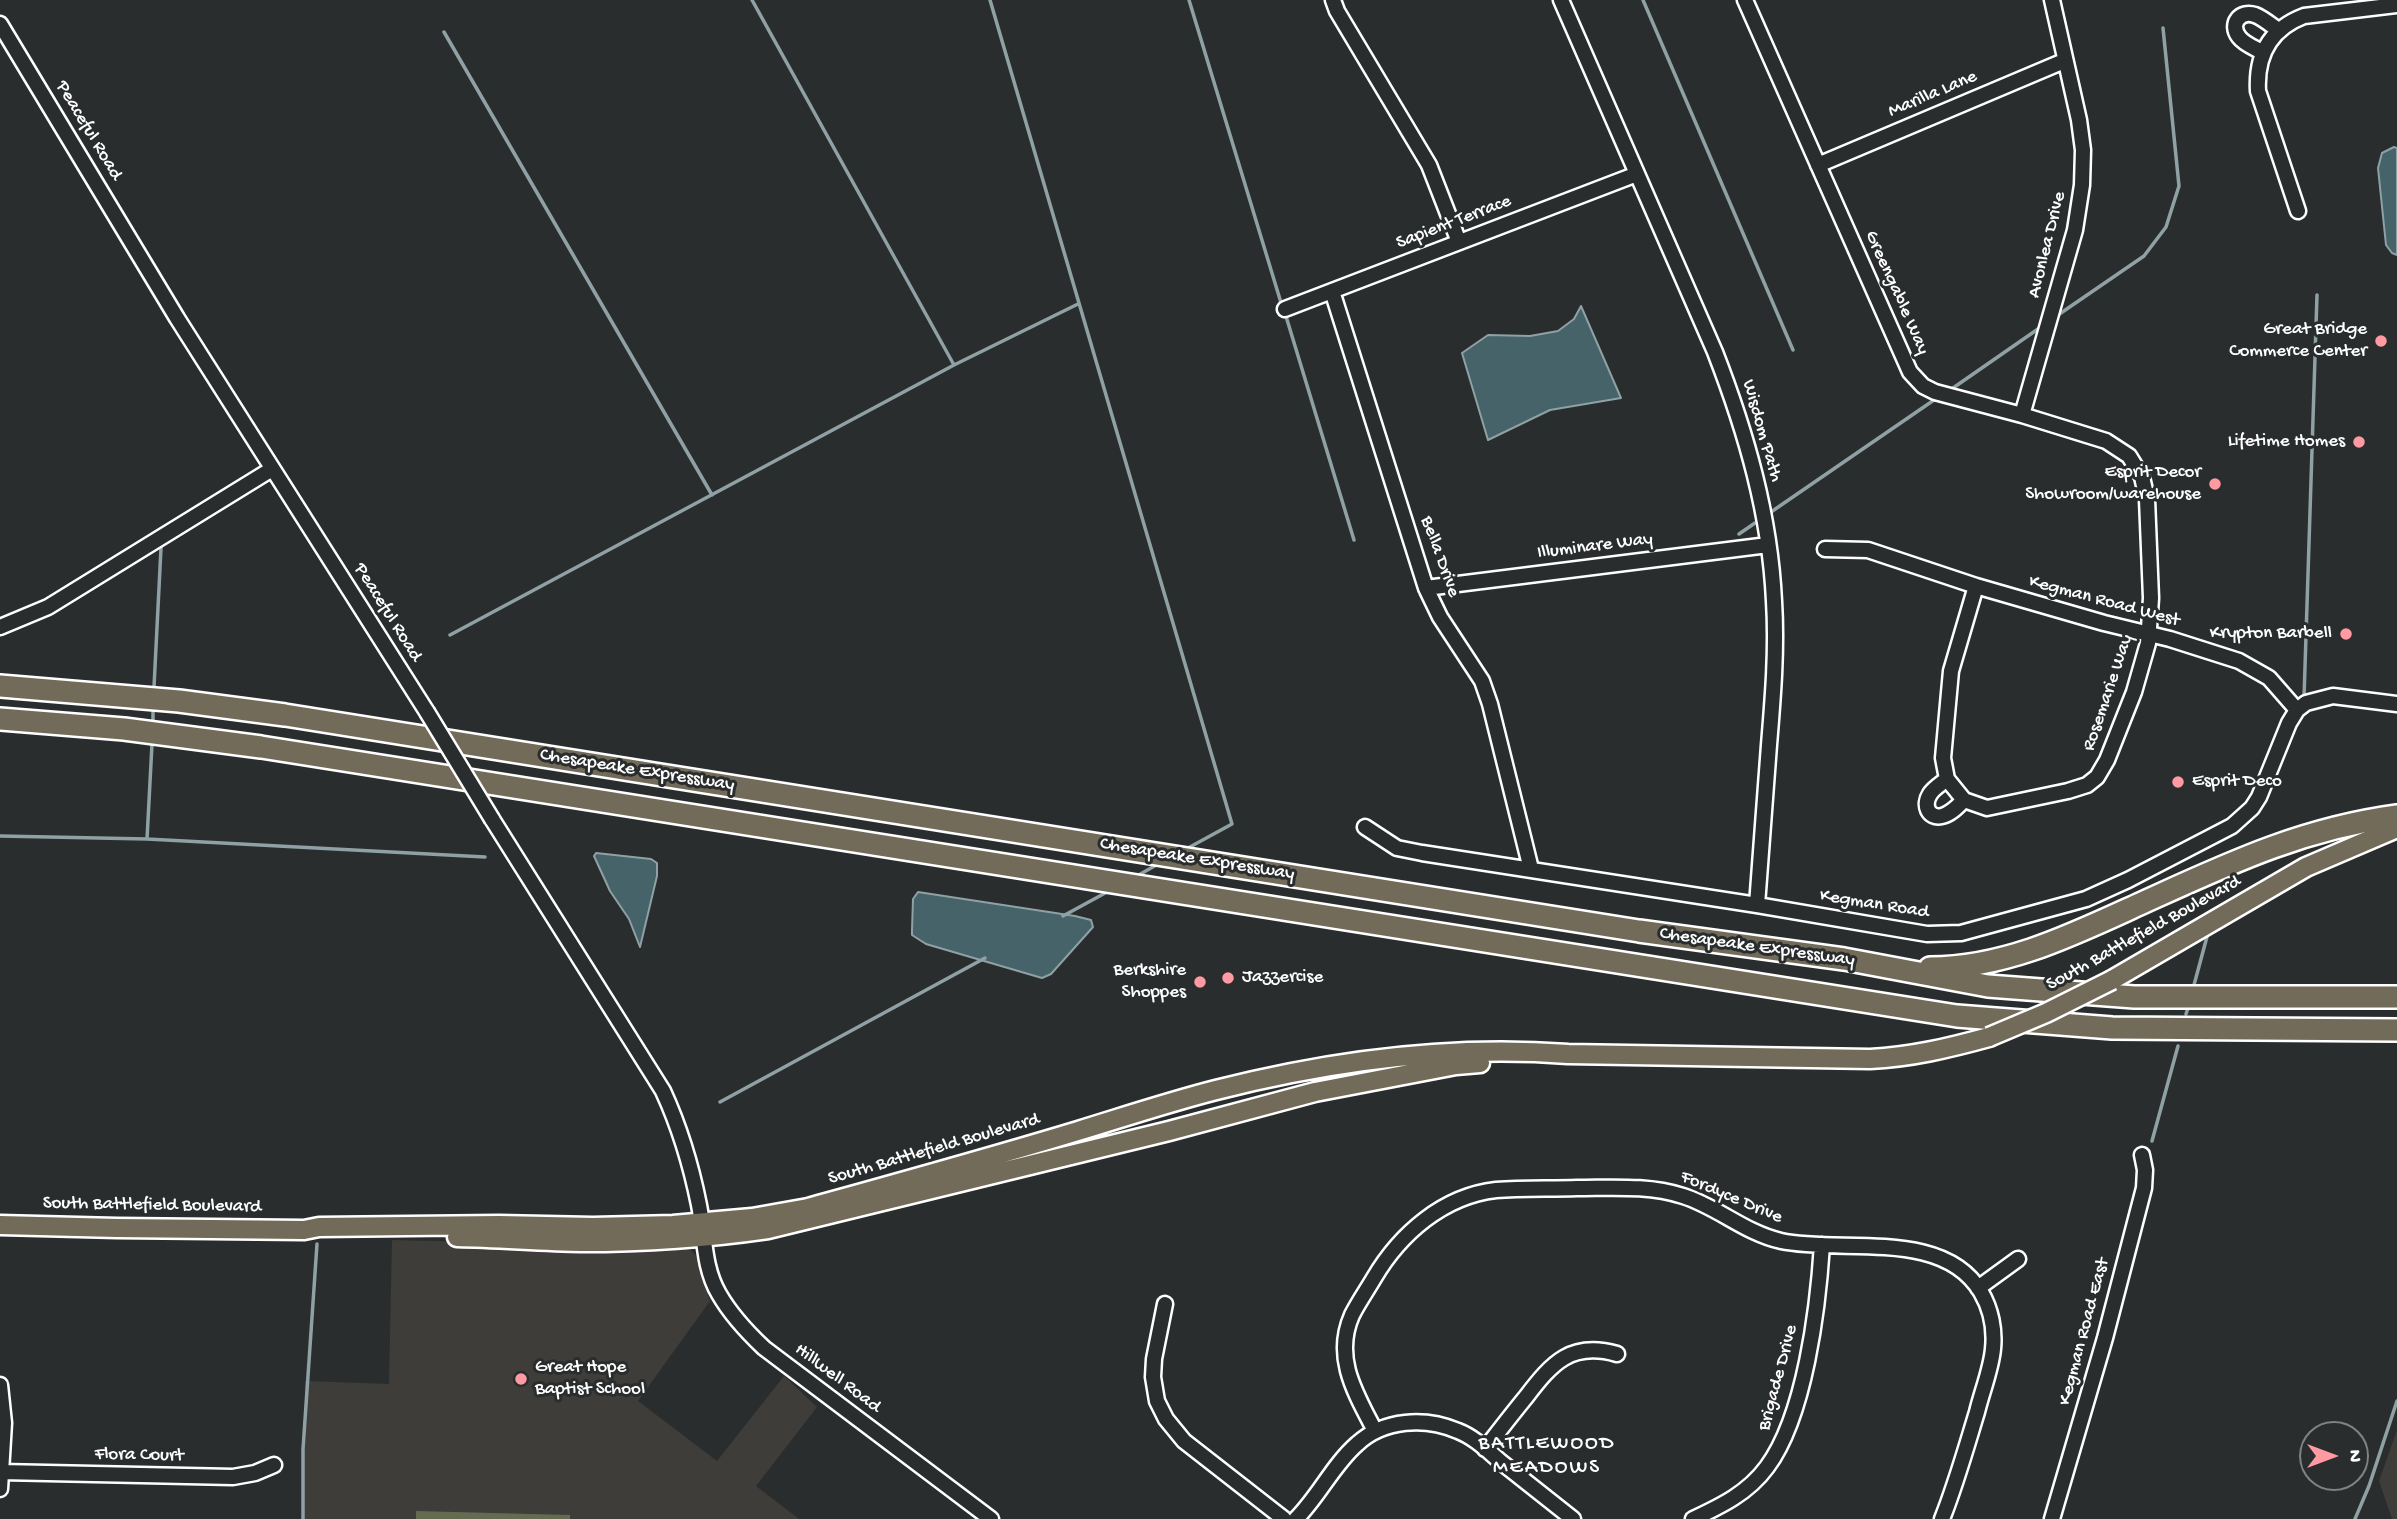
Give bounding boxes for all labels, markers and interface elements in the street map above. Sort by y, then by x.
street label: Marilla Lane [1885,66,1981,124]
street label: Peaceful Road [49,77,127,185]
street label: Avonlea Drive [2024,189,2072,301]
street label: Sapient Terrace [1393,191,1515,255]
street label: Greengable Way [1858,227,1934,359]
place label: Great Bridge Commerce Center [2229,319,2367,363]
marker: Great Bridge Commerce Center [2373,333,2389,349]
street label: Wisdom Path [1736,377,1786,485]
place label: Lifetime Homes [2228,431,2345,453]
marker: Lifetime Homes [2351,434,2367,450]
place label: Esprit Decor Showroom/warehouse [2025,462,2201,506]
marker: Esprit Decor Showroom/warehouse [2207,476,2223,492]
street label: Bella Drive [1414,513,1464,601]
street label: Illuminare Way [1536,529,1654,565]
street label: Peaceful Road [348,559,426,667]
street label: Kegman Road West [2026,571,2182,633]
place label: Krypton Barbell [2210,623,2332,645]
marker: Krypton Barbell [2338,626,2354,642]
street label: Rosemarie Way [2078,632,2140,754]
street label: Chesapeake Expressway [538,744,736,798]
place label: Esprit Deco [2192,771,2282,793]
marker: Esprit Deco [2170,774,2186,790]
street label: Chesapeake Expressway [1098,833,1296,887]
street label: South Battlefield Boulevard [2043,871,2245,997]
street label: Kegman Road [1818,885,1930,925]
street label: Chesapeake Expressway [1658,923,1856,973]
place label: Berkshire Shoppes [1113,960,1186,1004]
place label: Jazzercise [1242,967,1323,989]
marker: Jazzercise [1220,970,1236,986]
marker: Berkshire Shoppes [1192,974,1208,990]
street label: South Battlefield Boulevard [826,1109,1042,1191]
street label: Fordyce Drive [1676,1166,1786,1230]
street label: South Battlefield Boulevard [42,1193,262,1219]
street label: Kegman Road East [2054,1256,2116,1408]
street label: Brigade Drive [1754,1323,1804,1433]
street label: Hillwell Road [789,1339,885,1419]
place label: Great Hope Baptist School [535,1357,645,1401]
marker: Great Hope Baptist School [513,1371,529,1387]
north arrow [2299,1421,2369,1491]
district label: BATTLEWOOD MEADOWS [1480,1432,1614,1482]
street label: Flora Court [94,1444,184,1468]
text: N [2342,1450,2365,1462]

